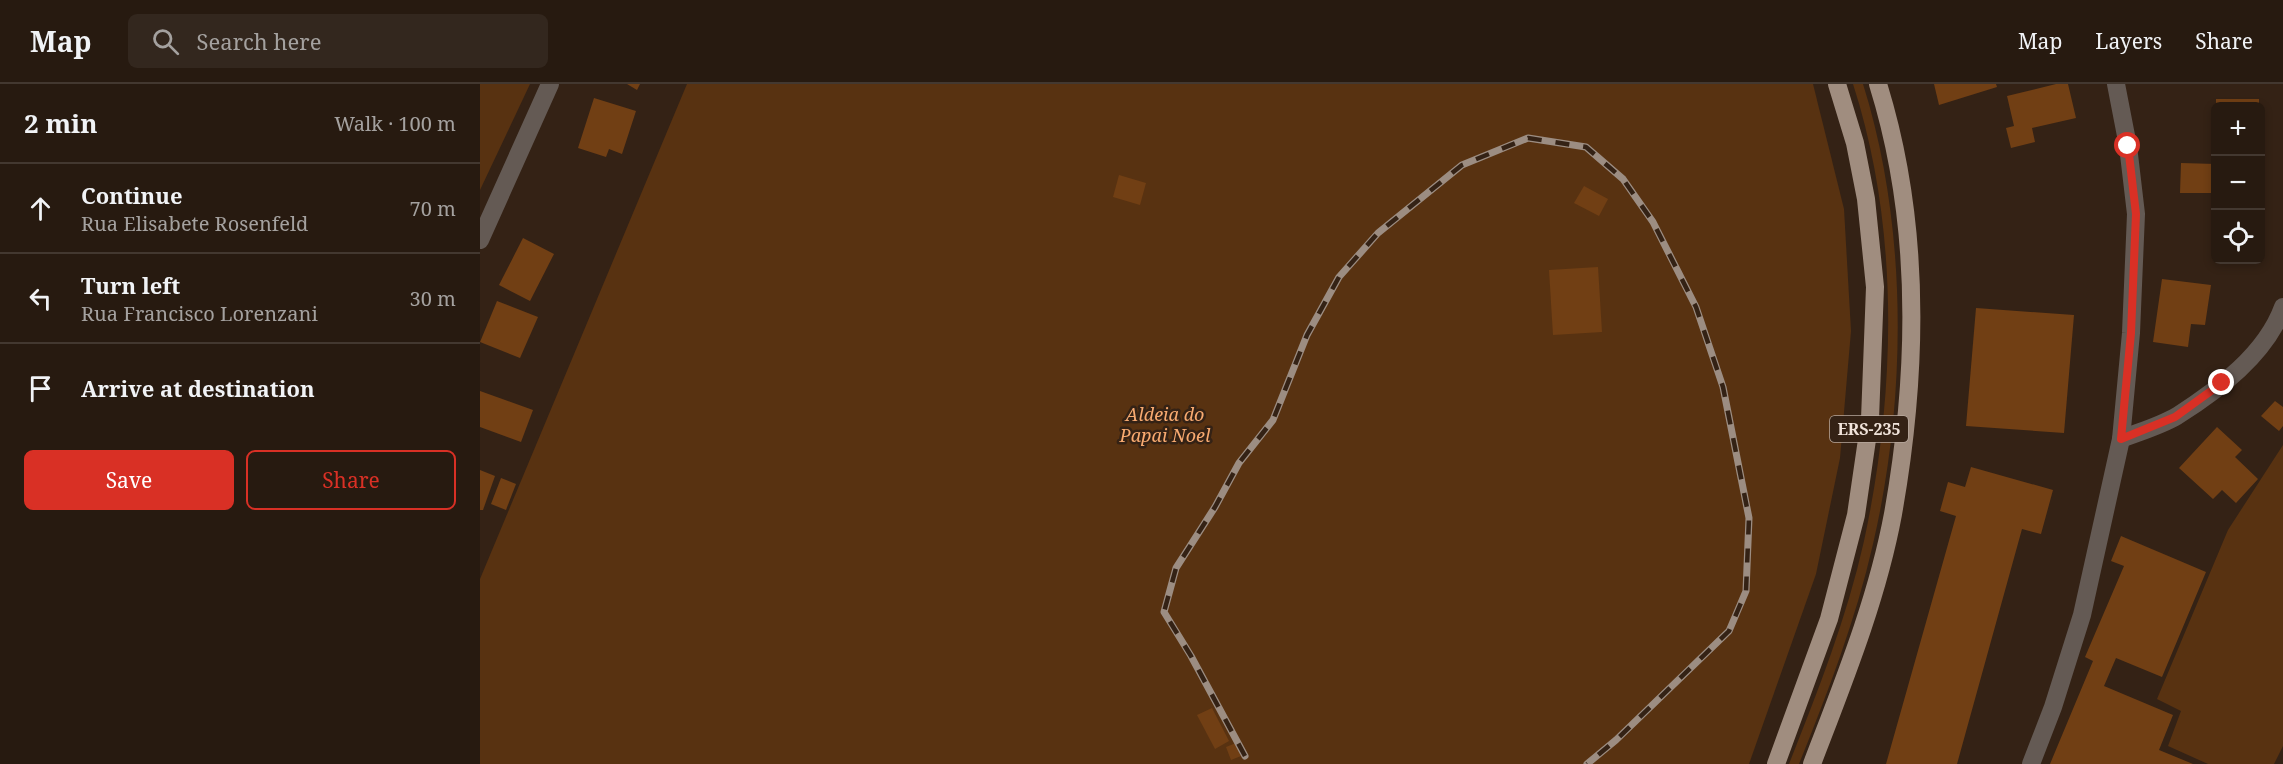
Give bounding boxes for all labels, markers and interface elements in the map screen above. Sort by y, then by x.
search box [128,14,548,68]
text: Map [30,22,92,60]
icon: search [149,25,182,58]
text: Search here [197,26,321,56]
text: Map [2018,27,2062,55]
text: Layers [2095,27,2162,55]
text: Share [2195,27,2253,55]
map controls [2211,102,2265,264]
button: + [2211,102,2265,156]
text: 2 min [24,105,98,141]
text: Walk · 100 m [334,110,456,137]
route start [2114,132,2140,158]
button: − [2211,156,2265,210]
text: Continue [81,180,183,210]
icon: ahead [24,192,57,225]
text: 70 m [410,195,456,222]
text: Rua Elisabete Rosenfeld [81,210,308,237]
button: locate [2211,210,2265,264]
text: Turn left [81,270,180,300]
icon: left [24,282,57,315]
text: 30 m [410,285,456,312]
text: Rua Francisco Lorenzani [81,300,318,327]
route end [2208,369,2234,395]
icon: arrive [24,372,57,405]
text: Arrive at destination [81,373,315,403]
park label: Aldeia do Papai Noel [1119,402,1211,447]
road number: ERS-235 [1830,416,1908,442]
button: Save [24,450,234,510]
button: Share [246,450,456,510]

